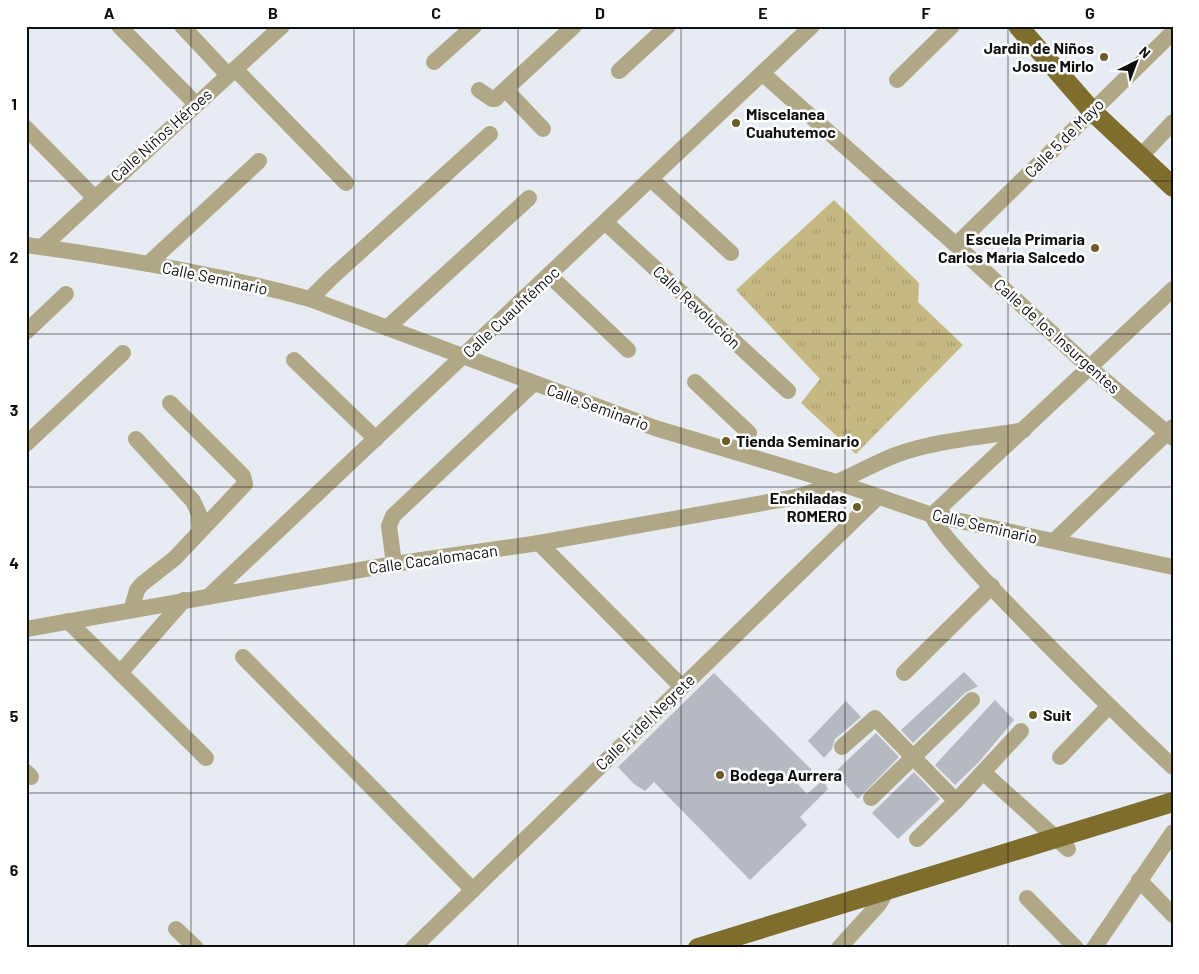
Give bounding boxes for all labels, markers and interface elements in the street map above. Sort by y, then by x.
text: A [104,3,115,22]
text: B [268,3,278,22]
text: C [431,3,441,22]
text: D [595,3,605,22]
text: E [758,3,768,22]
text: F [922,3,931,22]
text: G [1085,3,1095,22]
place label: Jardin de Niños Josue Mirlo [984,38,1094,75]
north arrow [1112,38,1162,88]
text: N [1136,43,1154,61]
marker: Jardin de Niños Josue Mirlo [1098,51,1110,63]
street label: Calle Niños Héroes [106,84,215,185]
text: 1 [11,94,17,113]
street label: Calle 5 de Mayo [1020,94,1107,181]
place label: Miscelanea Cuahutemoc [746,104,836,141]
marker: Miscelanea Cuahutemoc [730,117,742,129]
place label: Escuela Primaria Carlos Maria Salcedo [938,229,1085,266]
marker: Escuela Primaria Carlos Maria Salcedo [1089,242,1101,254]
text: 2 [10,247,19,266]
street label: Calle Seminario [161,257,270,298]
street label: Calle Revolución [650,261,745,352]
street label: Calle Cuauhtémoc [459,262,563,361]
street label: Calle de los Insurgentes [991,274,1124,397]
street label: Calle Seminario [544,379,652,434]
text: 3 [10,400,18,419]
place label: Tienda Seminario [736,431,860,450]
marker: Tienda Seminario [720,435,732,447]
place label: Enchiladas ROMERO [770,488,847,525]
marker: Enchiladas ROMERO [851,501,863,513]
street label: Calle Seminario [931,504,1040,547]
street label: Calle Cacalomacan [367,540,499,577]
text: 4 [9,553,19,572]
street label: Calle Fidel Negrete [591,670,698,774]
place label: Suit [1043,705,1071,724]
text: 5 [10,706,19,725]
marker: Suit [1027,709,1039,721]
place label: Bodega Aurrera [730,765,842,784]
marker: Bodega Aurrera [714,769,726,781]
text: 6 [10,860,19,879]

